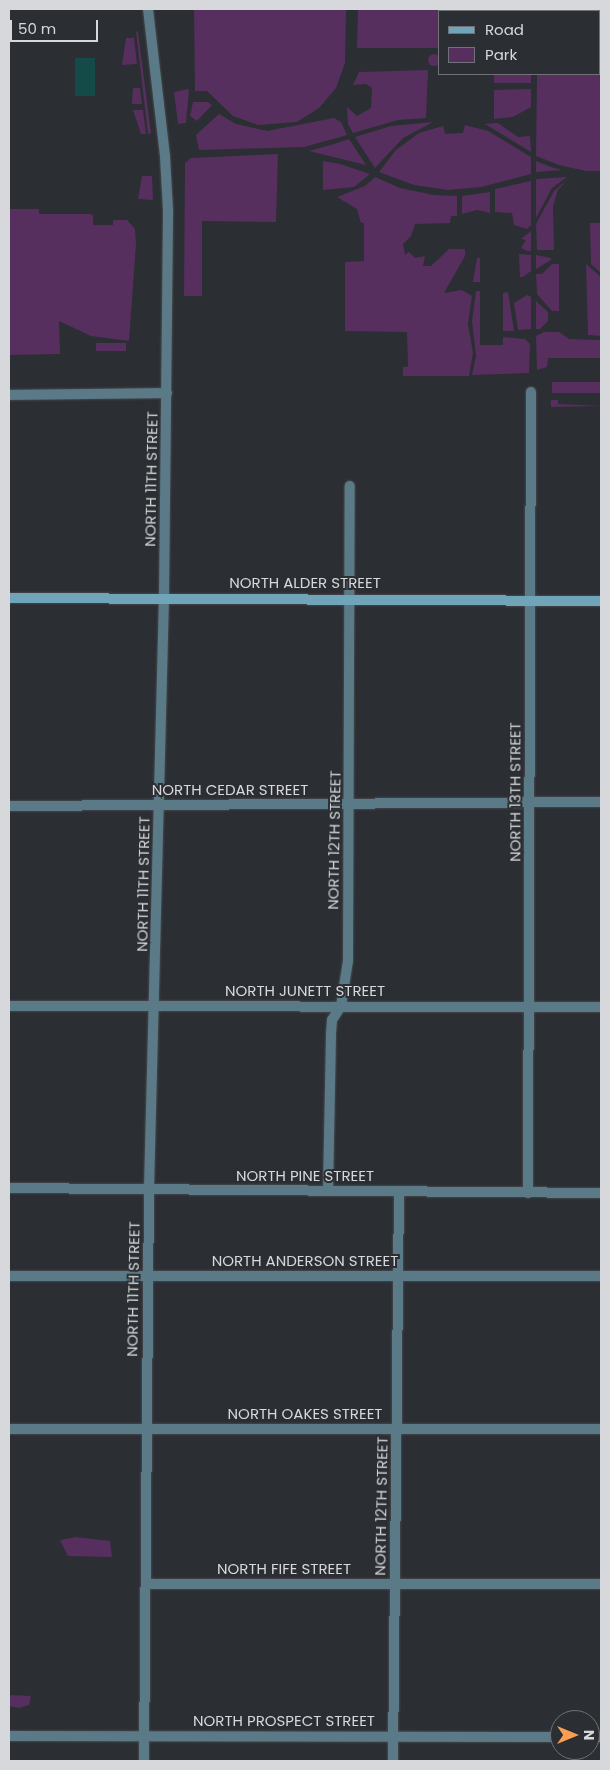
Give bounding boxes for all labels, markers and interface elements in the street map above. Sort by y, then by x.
scale bar [12,10,100,42]
legend [438,10,600,75]
text: 50 m [18,18,56,39]
text: Road [485,19,524,40]
text: Park [485,44,517,65]
street label: NORTH 11TH STREET [141,411,161,547]
street label: NORTH ALDER STREET [229,574,381,592]
street label: NORTH 13TH STREET [506,722,524,862]
street label: NORTH 12TH STREET [324,770,344,910]
street label: NORTH CEDAR STREET [152,781,308,799]
street label: NORTH 11TH STREET [133,816,153,952]
street label: NORTH JUNETT STREET [225,982,385,1000]
street label: NORTH PINE STREET [236,1167,374,1185]
street label: NORTH 11TH STREET [123,1221,143,1357]
street label: NORTH ANDERSON STREET [212,1252,398,1270]
street label: NORTH OAKES STREET [228,1405,382,1423]
street label: NORTH 12TH STREET [371,1436,391,1576]
street label: NORTH FIFE STREET [217,1560,351,1578]
north arrow [550,1710,600,1760]
street label: NORTH PROSPECT STREET [193,1712,375,1730]
text: N [579,1730,599,1740]

